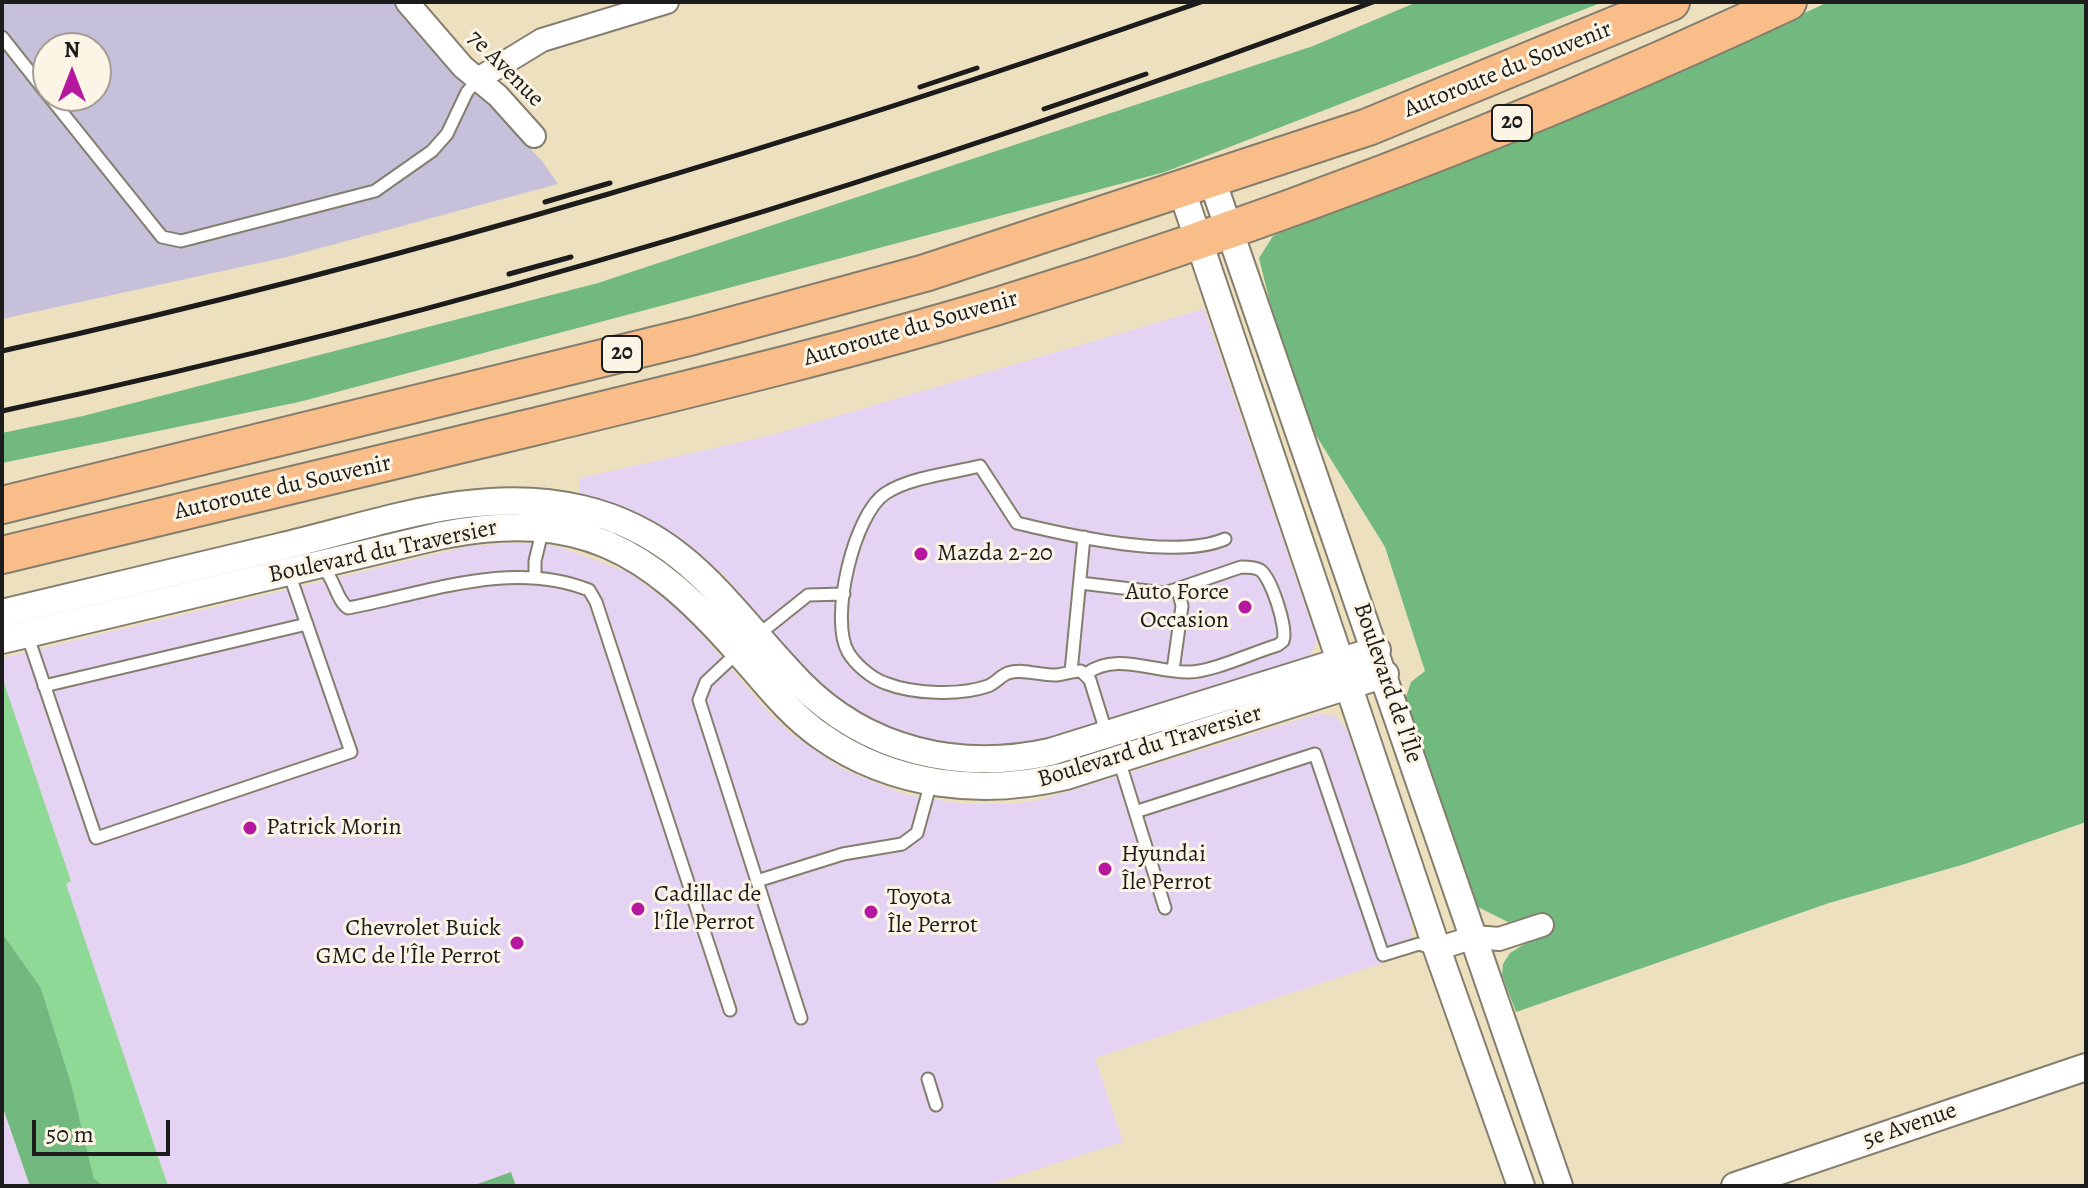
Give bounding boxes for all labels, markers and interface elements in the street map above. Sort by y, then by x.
street label: Autoroute du Souvenir [1400,15,1616,125]
street label: 7e Avenue [461,25,549,113]
north arrow [32,32,112,112]
text: N [64,35,80,65]
road number: 20 [1492,105,1532,141]
street label: Autoroute du Souvenir [800,285,1022,373]
road number: 20 [602,336,642,372]
street label: Autoroute du Souvenir [172,449,394,527]
street label: Boulevard du Traversier [266,514,500,590]
place label: Mazda 2-20 [937,540,1053,568]
marker: Mazda 2-20 [912,545,930,563]
place label: Auto Force Occasion [1125,579,1229,635]
marker: Auto Force Occasion [1236,598,1254,616]
street label: Boulevard de l'Île [1346,599,1428,767]
street label: Boulevard du Traversier [1034,699,1266,795]
place label: Patrick Morin [266,814,402,842]
marker: Patrick Morin [241,819,259,837]
place label: Hyundai Île Perrot [1121,841,1212,897]
marker: Hyundai Île Perrot [1096,860,1114,878]
place label: Cadillac de l'Île Perrot [654,881,761,937]
place label: Toyota Île Perrot [887,884,978,940]
marker: Cadillac de l'Île Perrot [629,900,647,918]
marker: Toyota Île Perrot [862,903,880,921]
place label: Chevrolet Buick GMC de l'Île Perrot [316,915,501,971]
marker: Chevrolet Buick GMC de l'Île Perrot [508,934,526,952]
street label: 5e Avenue [1859,1097,1961,1155]
scale bar [36,1104,174,1154]
text: 50 m [46,1118,94,1150]

